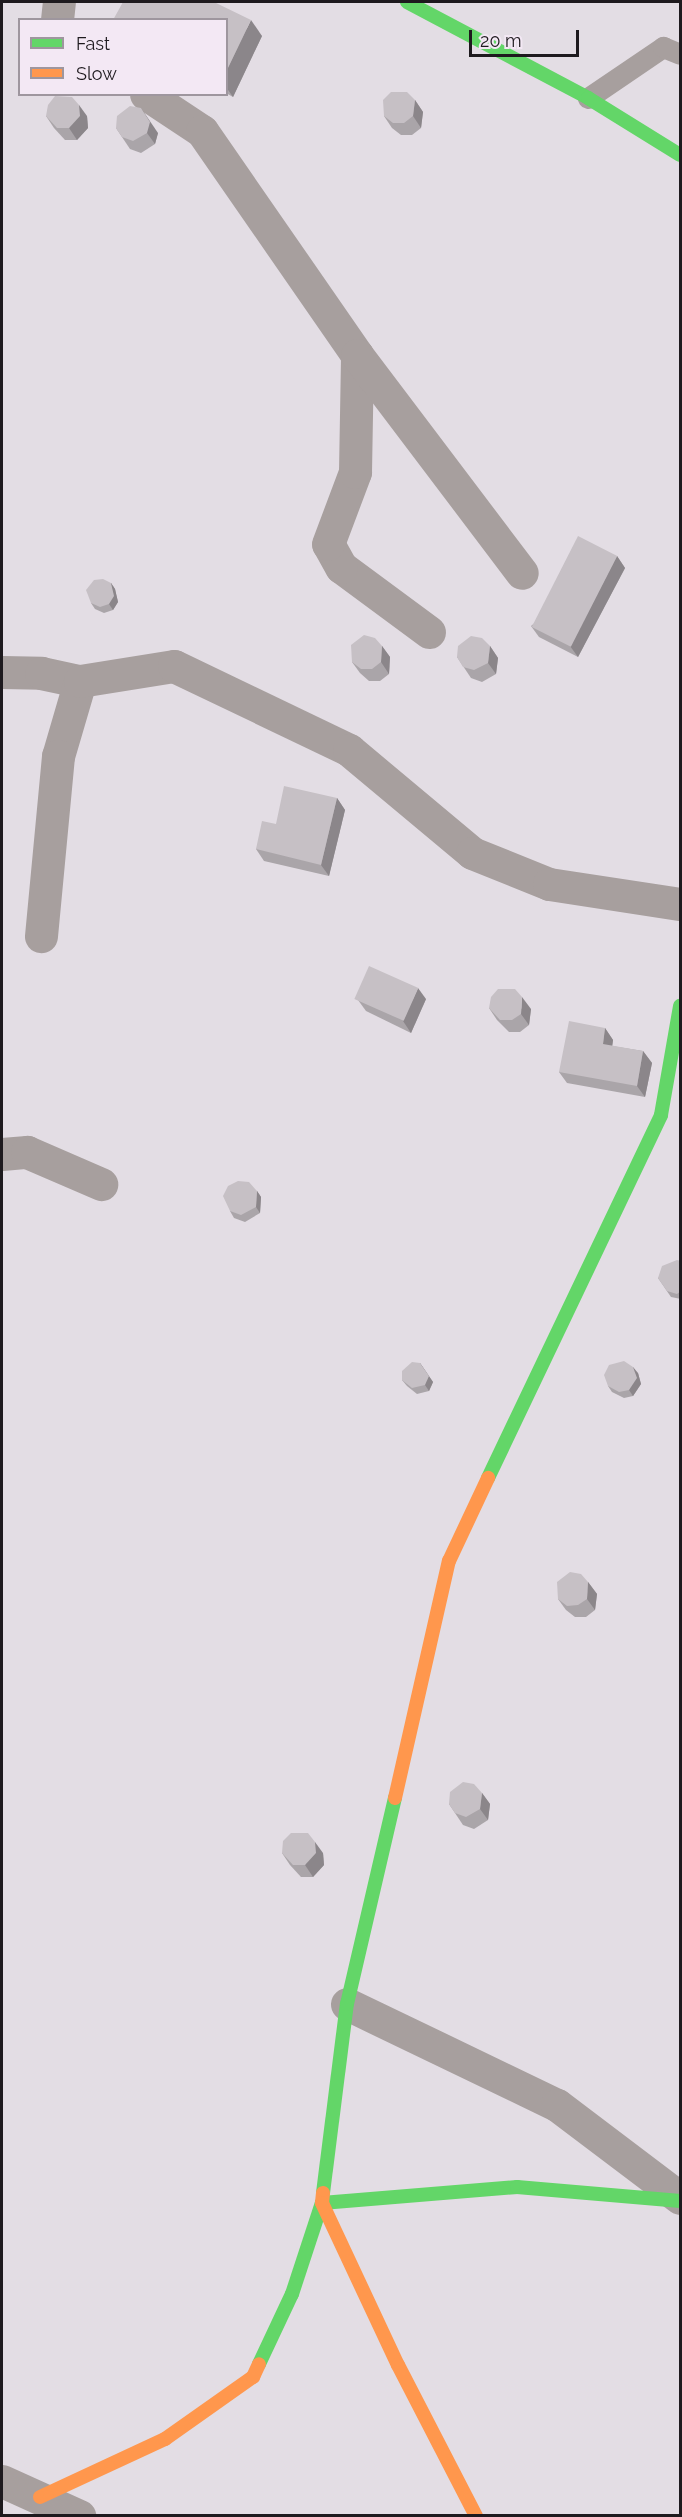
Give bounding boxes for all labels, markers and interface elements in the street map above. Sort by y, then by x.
legend [18,18,228,96]
scale bar [472,18,582,56]
text: 20 m [480,30,522,51]
text: Fast [76,33,110,54]
text: Slow [76,63,117,84]

